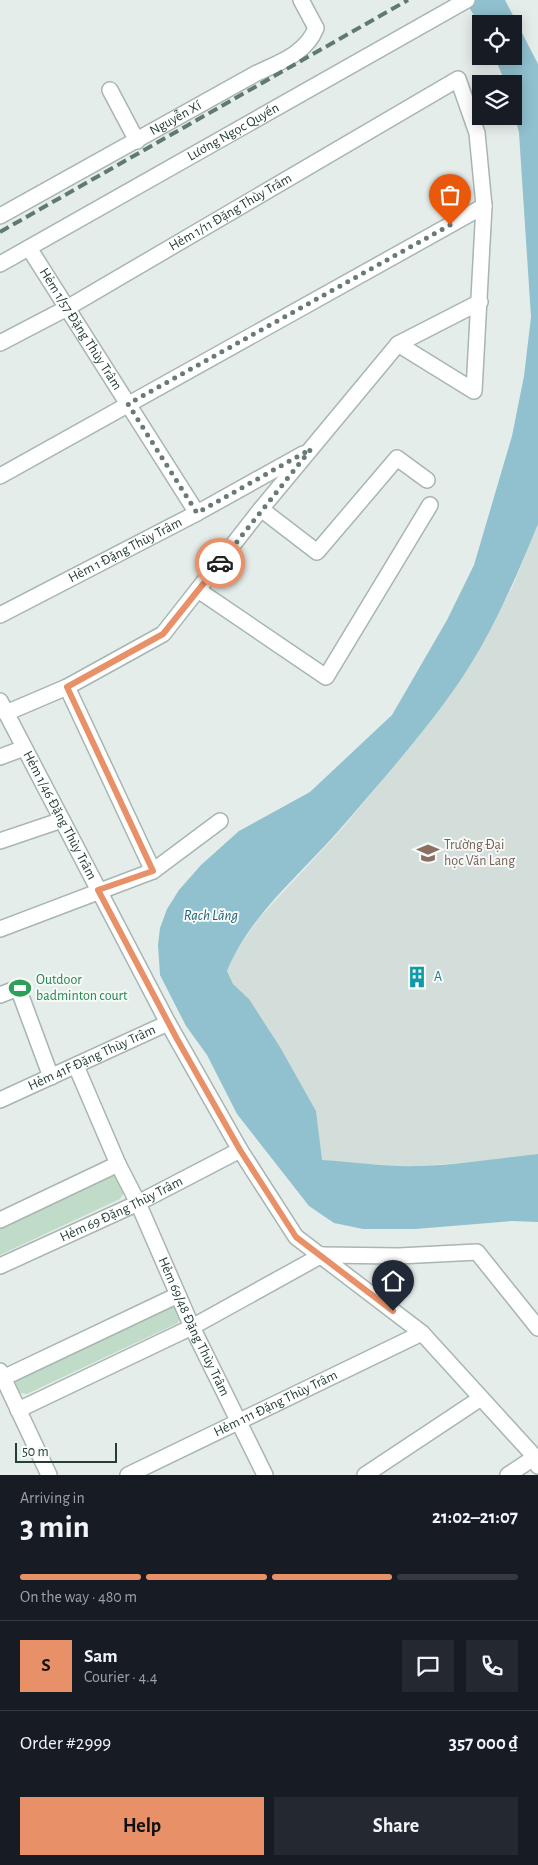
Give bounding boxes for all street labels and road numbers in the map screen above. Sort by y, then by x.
street label: Nguyễn Xí [148,98,204,138]
street label: Lương Ngọc Quyến [185,101,282,164]
street label: Hẻm 1/11 Đặng Thùy Trâm [167,171,294,254]
street label: Hẻm 1/57 Đặng Thùy Trâm [37,266,124,393]
street label: Hẻm 1 Đặng Thùy Trâm [66,515,184,585]
street label: Hẻm 1/46 Đặng Thùy Trâm [20,749,99,882]
street label: Hẻm 41F Đặng Thùy Trâm [26,1023,158,1093]
street label: Hẻm 69 Đặng Thùy Trâm [58,1174,185,1245]
street label: Hẻm 69/48 Đặng Thùy Trâm [155,1255,232,1398]
street label: Hẻm 111 Đặng Thùy Trâm [212,1368,340,1439]

